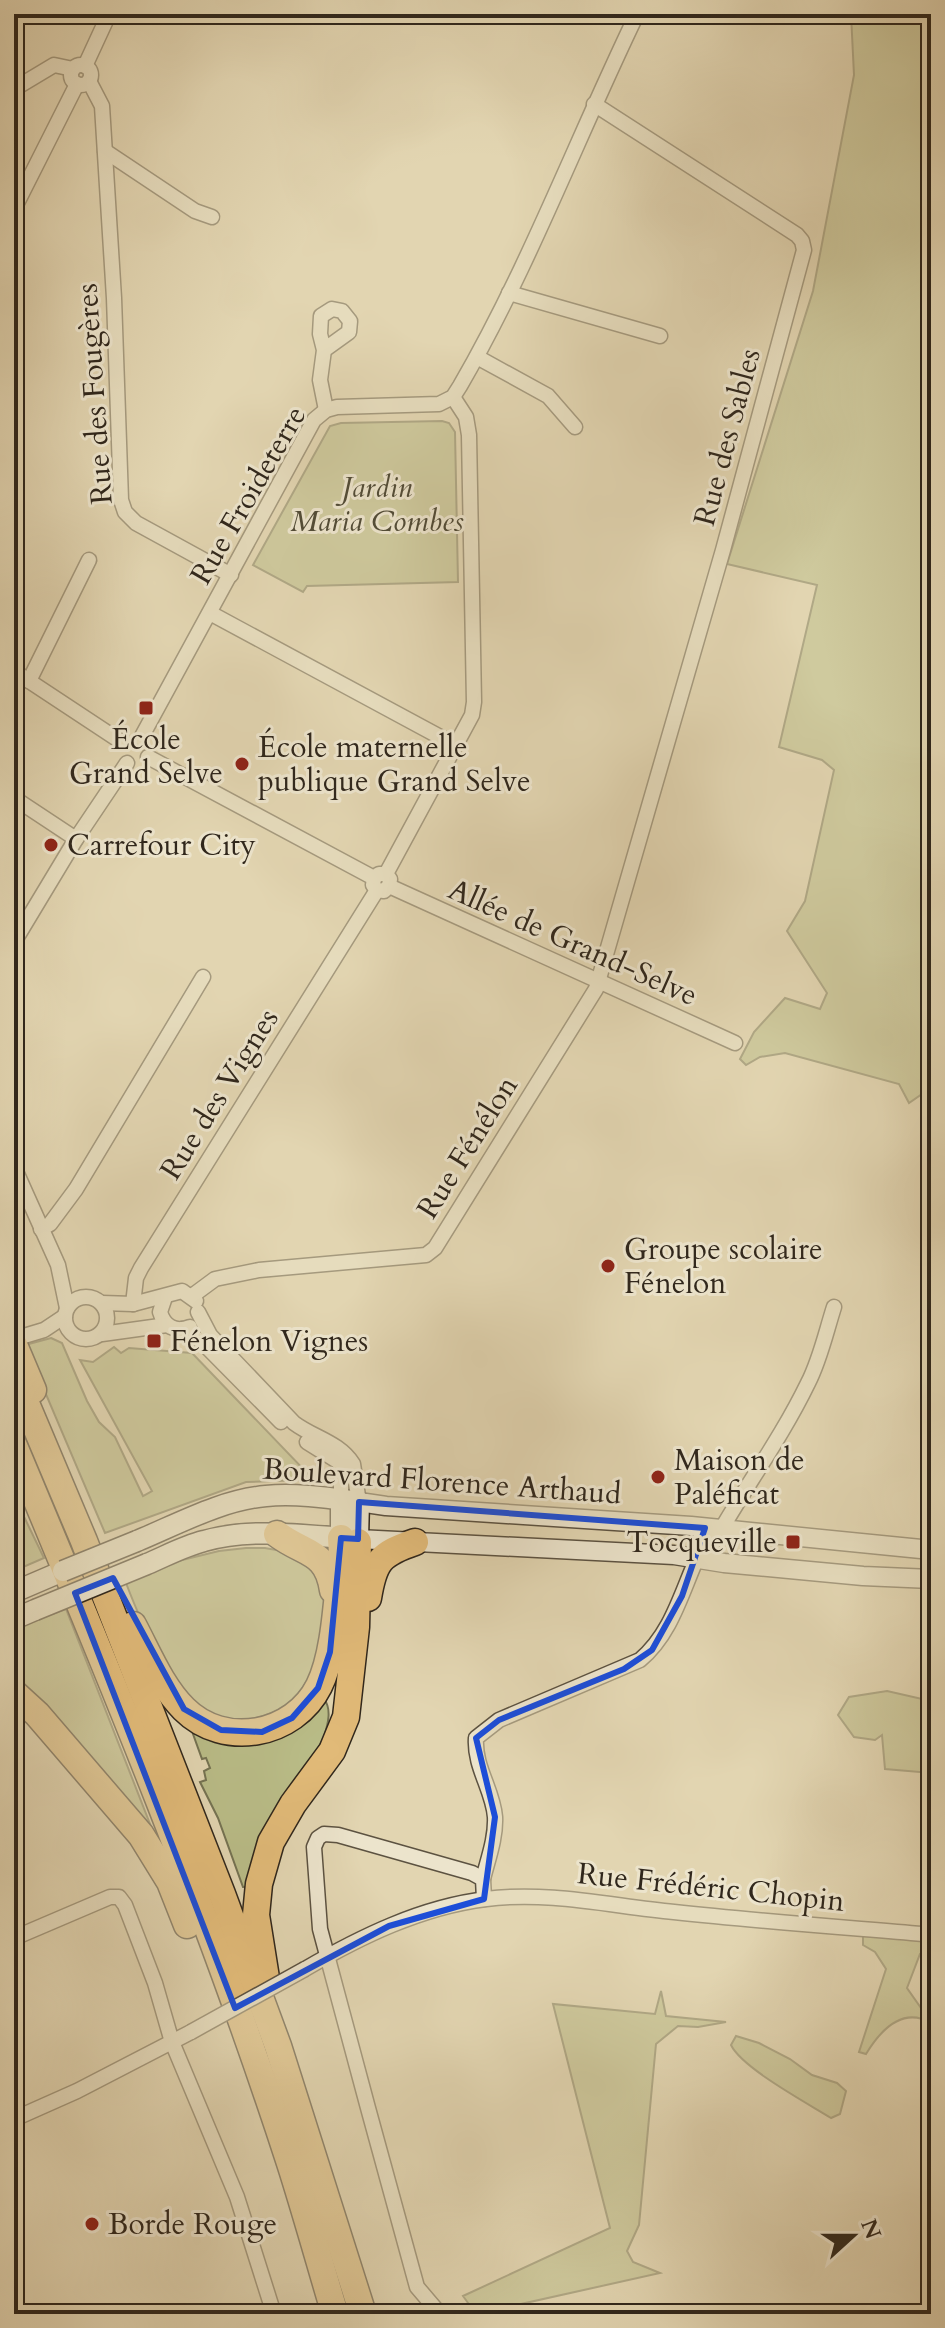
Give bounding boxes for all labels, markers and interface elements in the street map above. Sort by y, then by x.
street label: Rue des Fougères [66,282,123,506]
street label: Rue des Sables [684,344,771,530]
street label: Rue Froideterre [181,398,316,592]
park label: Jardin Maria Combes [290,467,464,542]
marker: École Grand Selve [137,699,155,717]
place label: École Grand Selve [69,719,223,794]
place label: École maternelle publique Grand Selve [258,727,531,802]
marker: École maternelle publique Grand Selve [233,755,251,773]
place label: Carrefour City [67,825,256,866]
marker: Carrefour City [42,836,60,854]
street label: Allée de Grand-Selve [442,869,704,1016]
street label: Rue des Vignes [150,1001,288,1188]
street label: Rue Fénélon [407,1068,528,1226]
place label: Groupe scolaire Fénelon [624,1229,823,1304]
marker: Groupe scolaire Fénelon [599,1257,617,1275]
place label: Fénelon Vignes [170,1321,368,1362]
marker: Fénelon Vignes [145,1332,163,1350]
place label: Maison de Paléficat [674,1440,805,1515]
street label: Boulevard Florence Arthaud [261,1449,622,1514]
marker: Maison de Paléficat [649,1468,667,1486]
place label: Tocqueville [626,1522,777,1563]
marker: Tocqueville [784,1533,802,1551]
street label: Rue Frédéric Chopin [575,1853,847,1922]
north arrow [813,2196,893,2276]
place label: Borde Rouge [108,2204,277,2245]
marker: Borde Rouge [83,2215,101,2233]
text: N [853,2215,888,2243]

